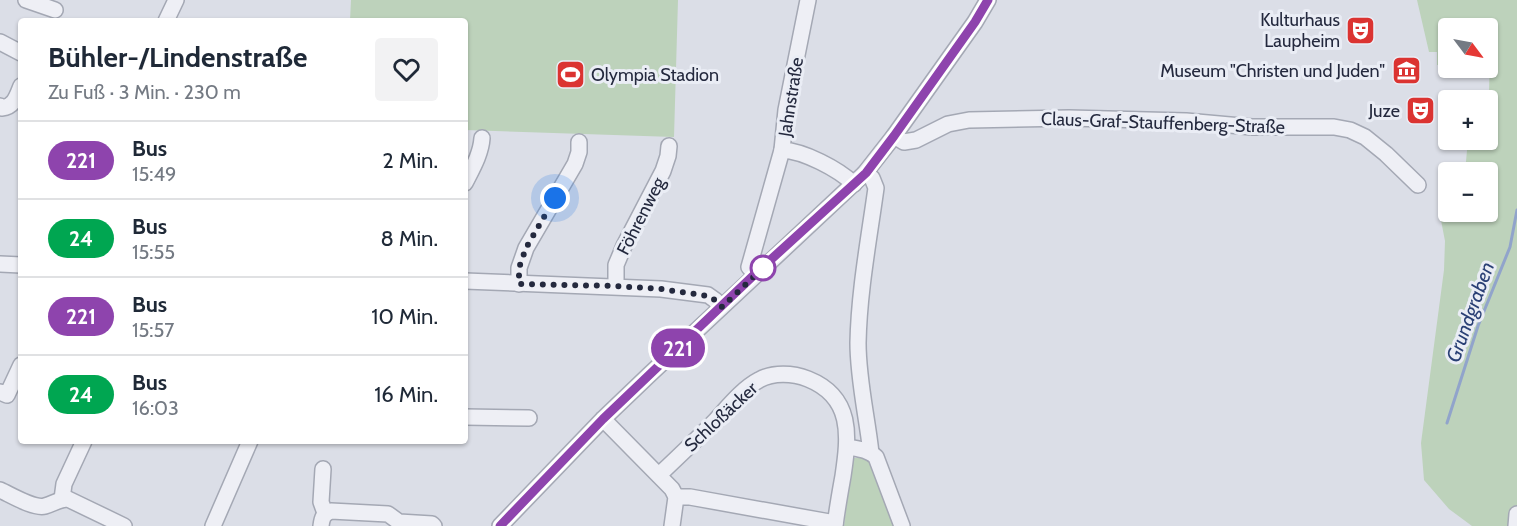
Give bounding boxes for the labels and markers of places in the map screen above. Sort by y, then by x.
place label: Kulturhaus Laupheim [1260,9,1340,52]
theatre icon: Kulturhaus Laupheim [1345,14,1377,46]
museum icon: Museum "Christen und Juden" [1390,55,1422,87]
sports icon: Olympia Stadion [554,59,586,91]
place label: Museum "Christen und Juden" [1160,60,1385,82]
place label: Olympia Stadion [591,64,719,86]
theatre icon: Juze [1405,95,1437,127]
place label: Juze [1368,100,1400,122]
unlabelled marker [750,255,776,281]

